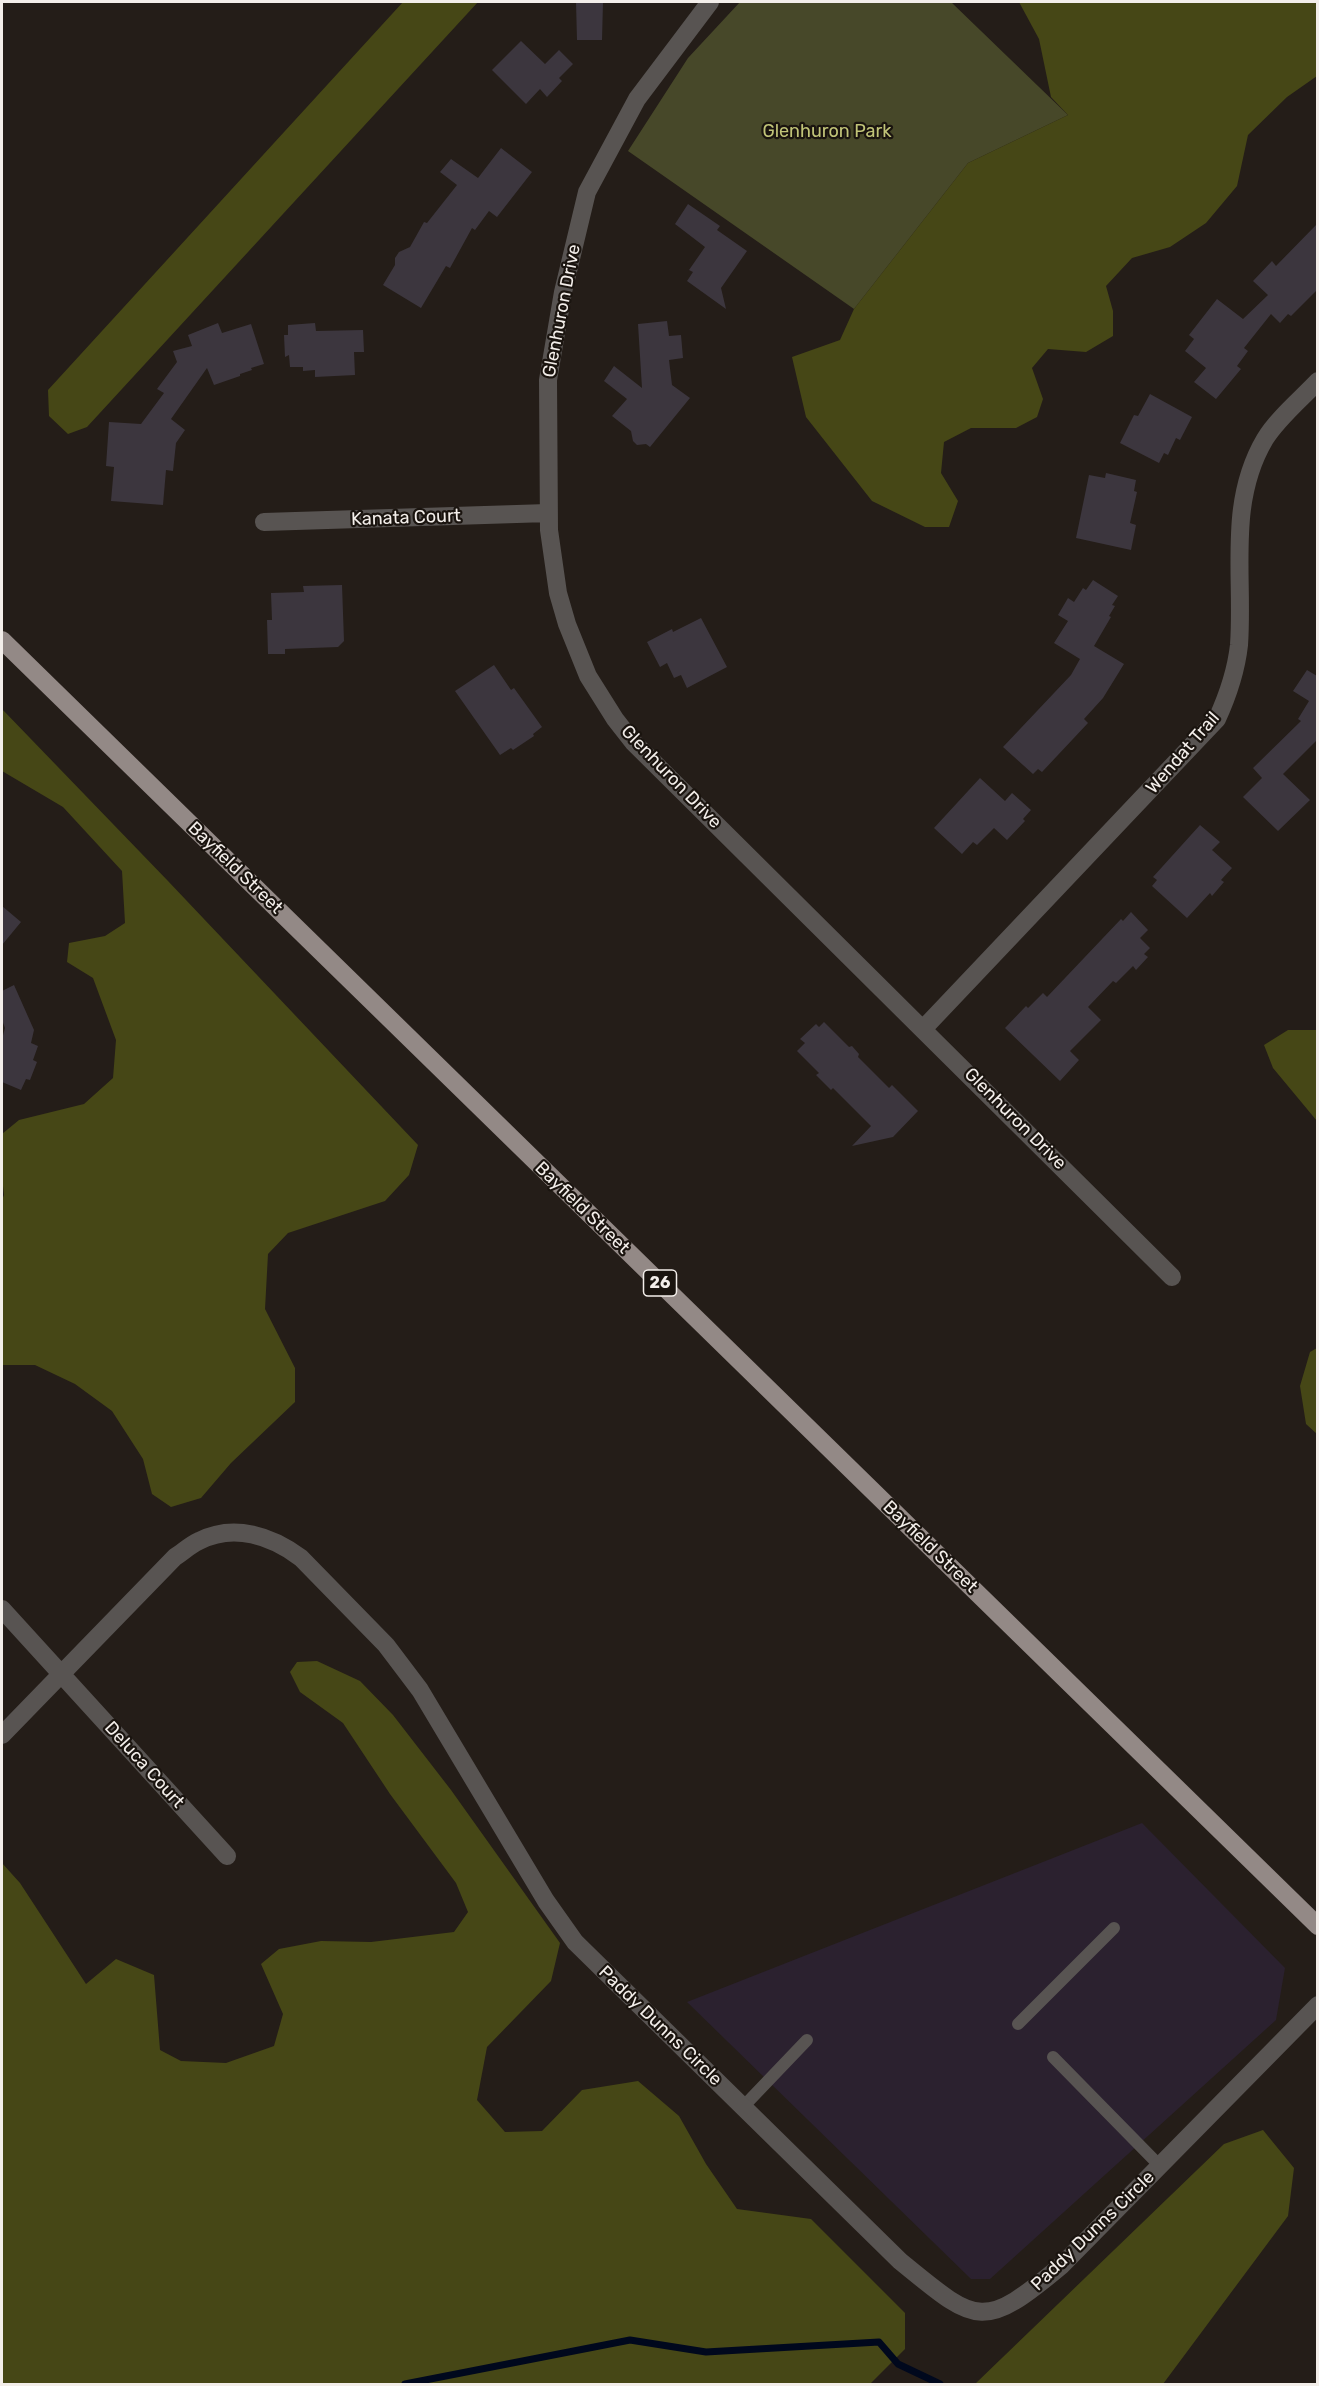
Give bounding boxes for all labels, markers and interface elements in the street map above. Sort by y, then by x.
park label: Glenhuron Park [762,121,892,143]
street label: Glenhuron Drive [539,243,585,379]
street label: Kanata Court [351,505,461,531]
street label: Wendat Trail [1142,708,1224,798]
street label: Glenhuron Drive [616,721,726,833]
street label: Bayfield Street [183,817,287,919]
street label: Glenhuron Drive [960,1064,1070,1174]
street label: Bayfield Street [530,1157,634,1259]
road number: 26 [644,1270,676,1296]
street label: Bayfield Street [878,1496,982,1598]
street label: Deluca Court [100,1717,188,1813]
street label: Paddy Dunns Circle [594,1962,726,2090]
street label: Paddy Dunns Circle [1027,2167,1159,2295]

